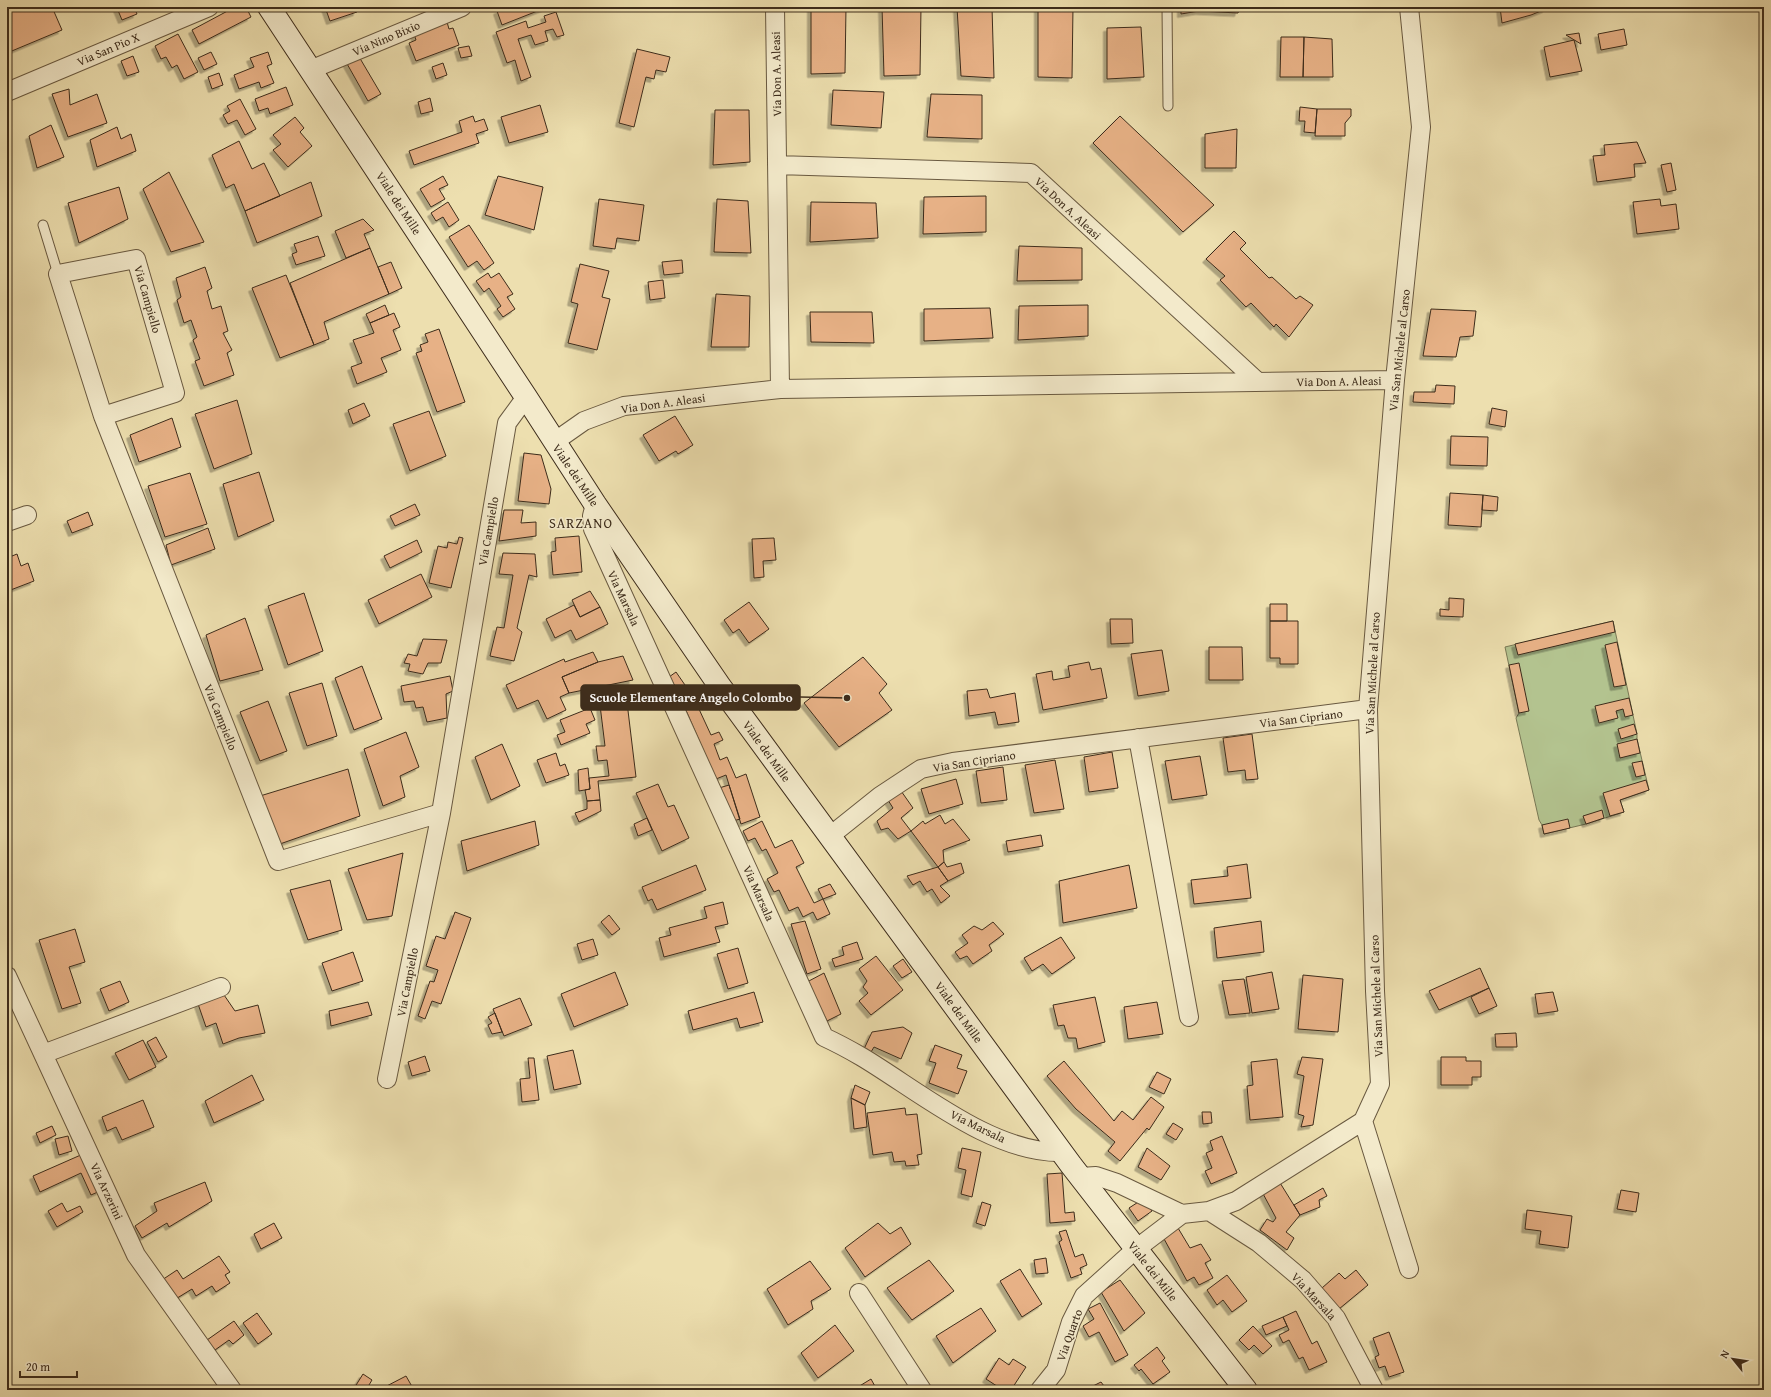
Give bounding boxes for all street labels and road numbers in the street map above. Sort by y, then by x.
street label: Via Nino Bixio [350,16,422,60]
street label: Via San Pio X [74,28,142,70]
street label: Via Don A. Aleasi [767,31,785,117]
street label: Viale dei Mille [372,168,426,238]
street label: Via Don A. Aleasi [1031,173,1105,244]
street label: Via Campiello [130,263,166,335]
street label: Via San Michele al Carso [1384,288,1414,412]
street label: Via Don A. Aleasi [1296,372,1382,390]
street label: Via Don A. Aleasi [620,389,707,417]
street label: Viale dei Mille [549,440,603,510]
street label: Via Campiello [474,495,502,567]
street label: Via Marsala [604,567,644,629]
street label: Via San Michele al Carso [1360,611,1384,735]
street label: Via Campiello [200,681,242,753]
street label: Via San Cipriano [1258,704,1344,732]
street label: Viale dei Mille [739,717,795,785]
street label: Via San Cipriano [931,746,1017,776]
street label: Via Marsala [739,862,779,924]
street label: Via San Michele al Carso [1365,934,1387,1058]
street label: Via Campiello [392,946,422,1018]
street label: Viale dei Mille [931,978,987,1046]
street label: Via Marsala [948,1105,1009,1147]
street label: Via Arzerini [86,1160,128,1223]
street label: Viale dei Mille [1124,1237,1182,1305]
street label: Via Marsala [1287,1268,1341,1324]
street label: Via Quarto [1052,1307,1086,1363]

